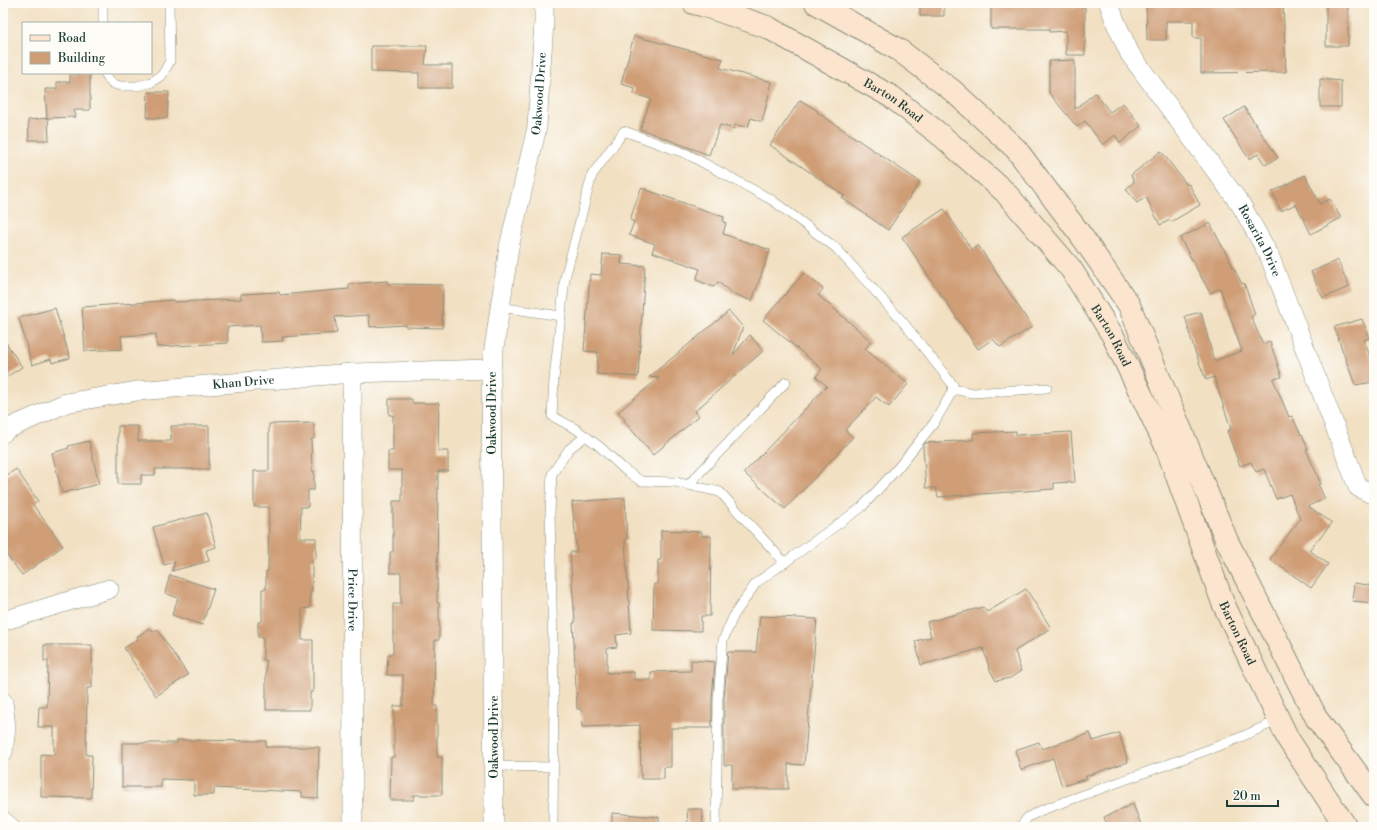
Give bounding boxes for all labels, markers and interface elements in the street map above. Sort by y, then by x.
legend [22,22,152,74]
text: Road [58,31,86,46]
text: Building [57,51,106,66]
street label: Oakwood Drive [528,52,550,137]
street label: Barton Road [860,75,926,126]
street label: Rosarita Drive [1234,202,1284,279]
street label: Barton Road [1087,301,1134,369]
street label: Oakwood Drive [485,371,500,455]
street label: Khan Drive [212,373,275,393]
street label: Price Drive [344,569,360,631]
street label: Barton Road [1215,598,1259,668]
street label: Oakwood Drive [487,695,502,779]
scale bar [1227,782,1278,808]
text: 20 m [1233,789,1261,804]

